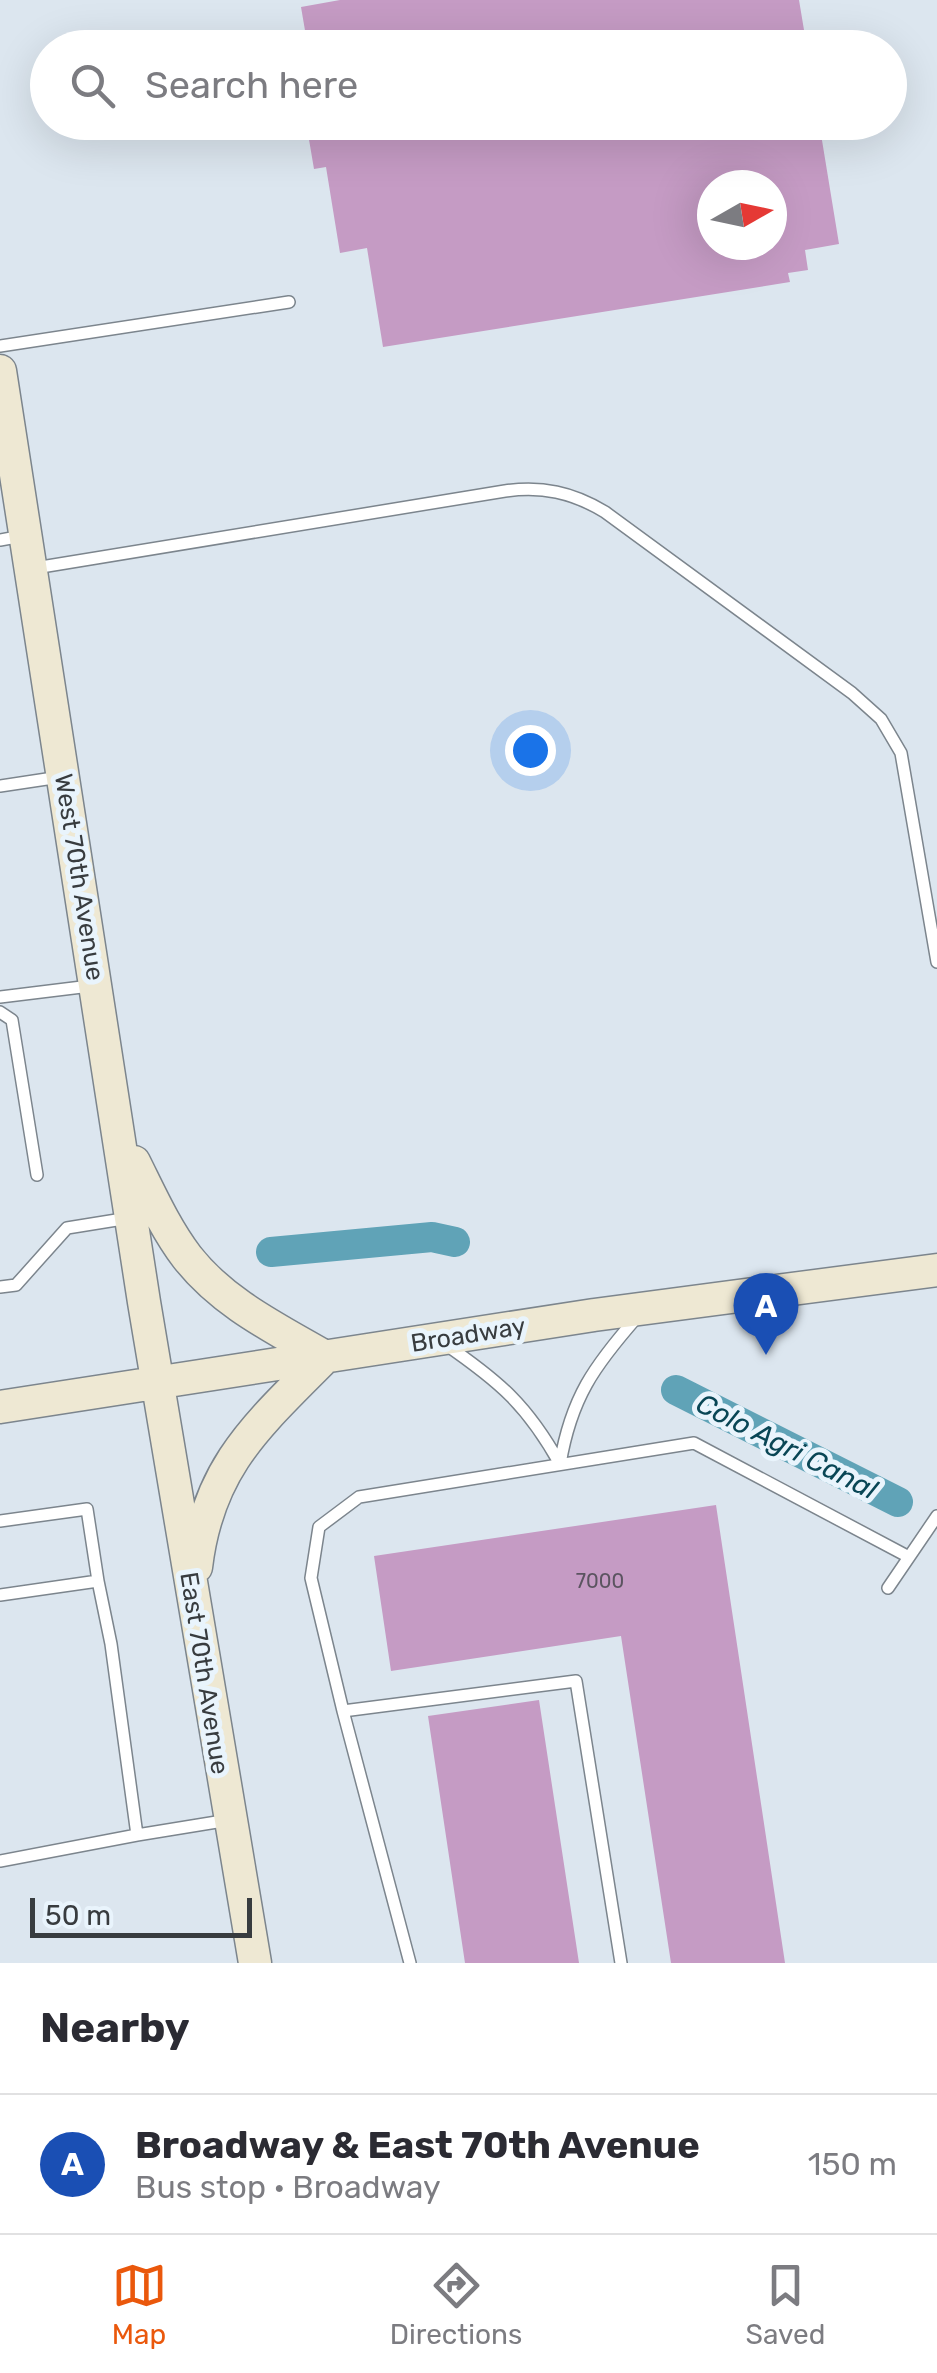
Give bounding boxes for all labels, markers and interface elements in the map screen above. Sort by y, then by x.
search box [30,30,907,140]
icon: search [65,58,120,113]
text: Search here [145,62,358,108]
north arrow [697,170,787,260]
your location [505,725,556,776]
street label: West 70th Avenue [49,772,110,982]
pin: A [734,1272,798,1355]
street label: Broadway [409,1311,528,1358]
water label: Colo Agri Canal [691,1387,884,1507]
house number: 7000 [576,1569,624,1593]
street label: East 70th Avenue [174,1570,235,1776]
scale bar [30,1893,252,1938]
text: 50 m [45,1899,111,1932]
text: Nearby [40,2003,190,2053]
text: Broadway & East 70th Avenue [135,2122,700,2168]
text: A [61,2145,84,2183]
text: 150 m [808,2145,897,2183]
text: Bus stop · Broadway [135,2168,441,2206]
tab: Map [112,2258,167,2351]
tab: Directions [390,2258,522,2351]
tab: Saved [745,2258,825,2351]

